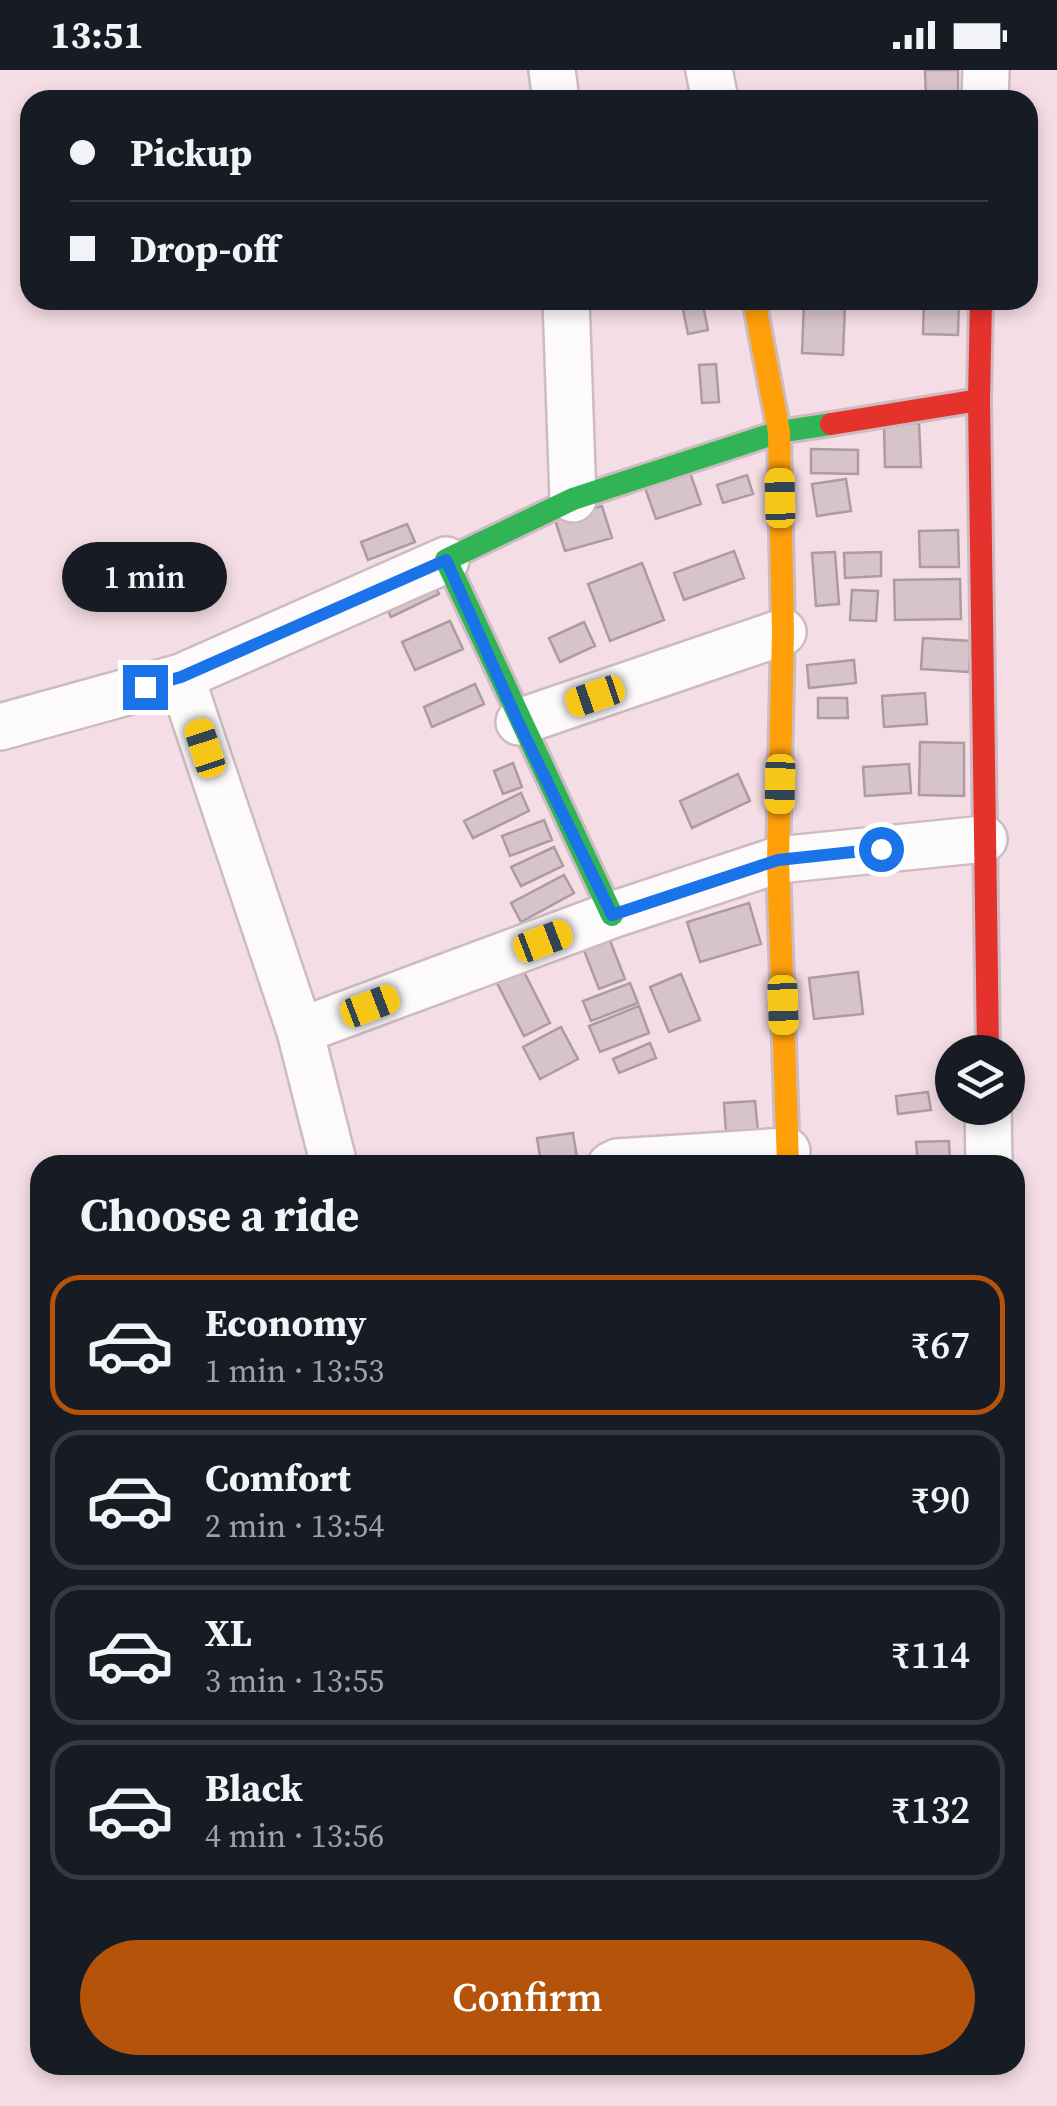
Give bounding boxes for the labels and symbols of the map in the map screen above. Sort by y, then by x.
car [764,468,796,528]
callout: 1 min [62,542,228,612]
route end [123,665,168,710]
car [562,672,628,720]
car [181,715,229,781]
car [764,754,796,814]
route start [859,827,904,872]
car [510,916,576,966]
car [767,974,799,1036]
car [337,981,403,1031]

